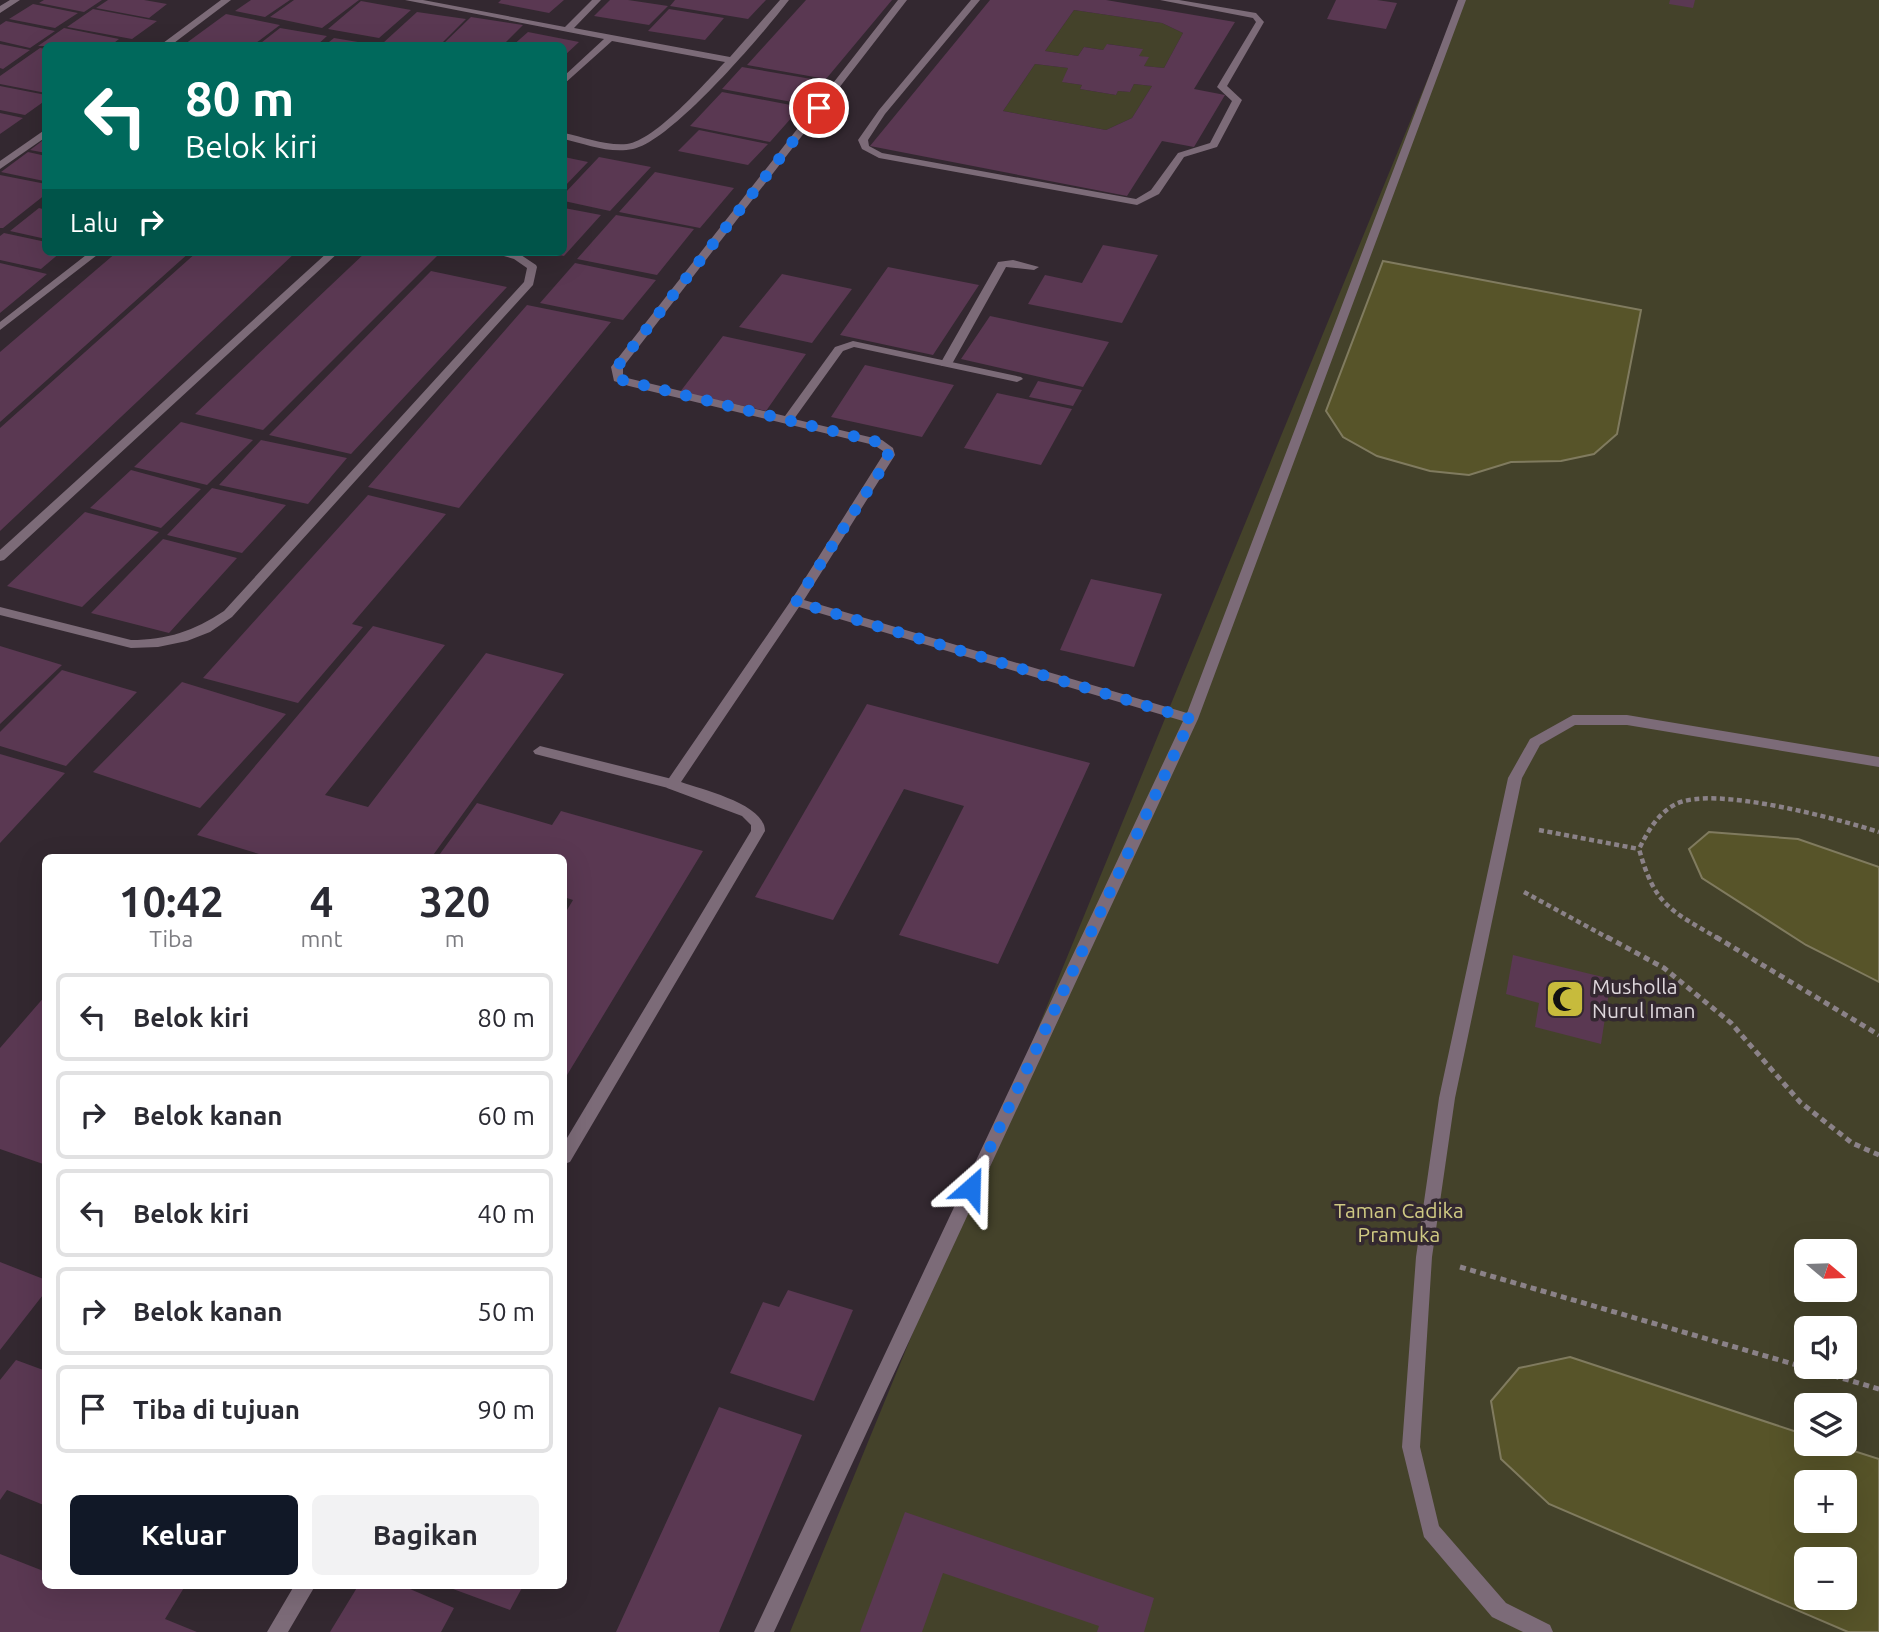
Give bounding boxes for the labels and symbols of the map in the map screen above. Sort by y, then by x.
pin [789,78,849,138]
place label: Musholla Nurul Iman [1592,974,1696,1022]
mosque icon: Musholla Nurul Iman [1544,978,1586,1020]
position arrow [934,1151,1008,1225]
park label: Taman Cadika Pramuka [1334,1198,1464,1246]
north arrow [1794,1239,1857,1302]

